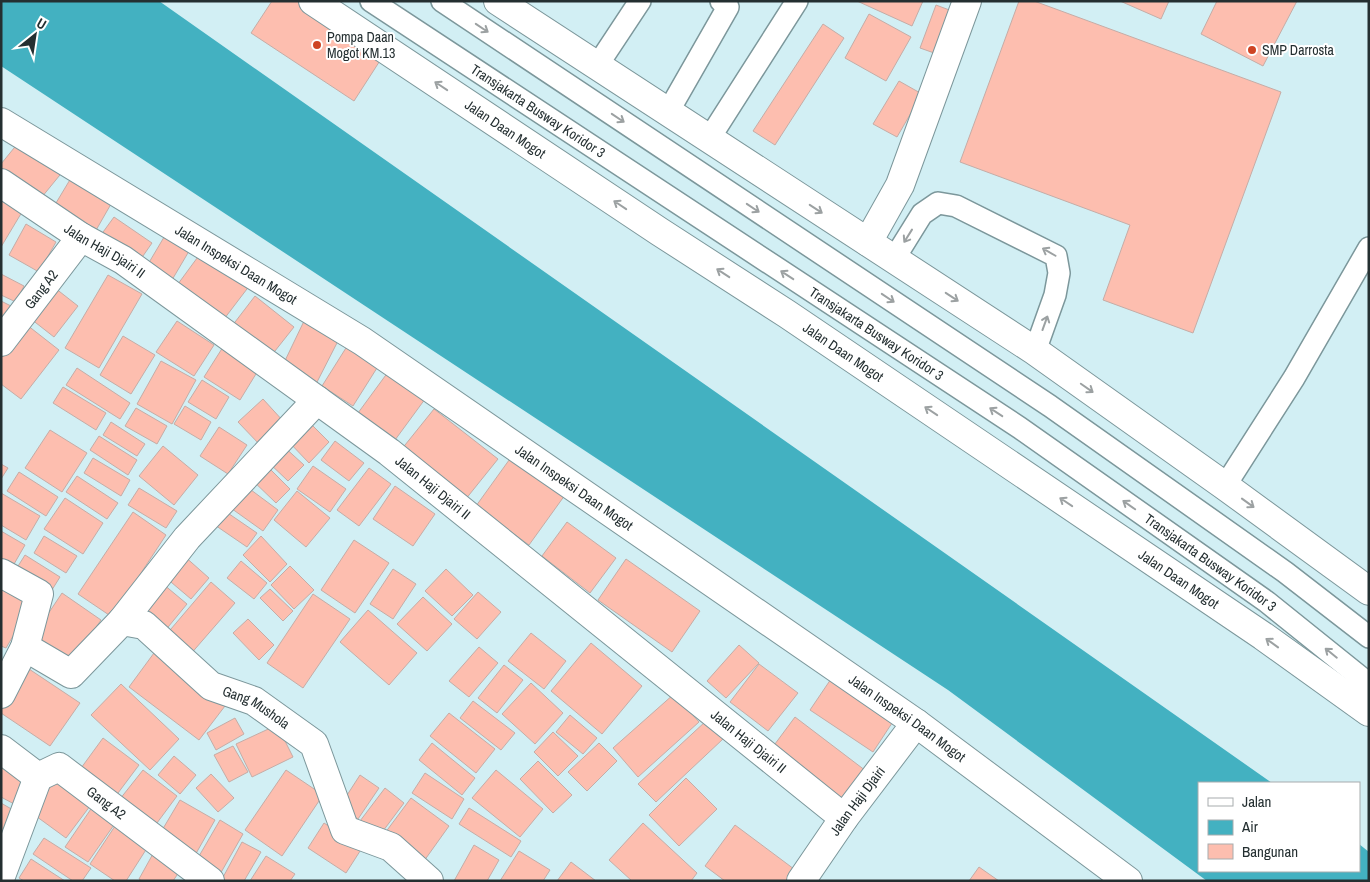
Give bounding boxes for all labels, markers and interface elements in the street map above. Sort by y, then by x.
north arrow [10,10,60,60]
text: U [33,14,50,34]
one-way arrow [475,23,489,33]
place label: Pompa Daan Mogot KM.13 [327,28,395,62]
marker: Pompa Daan Mogot KM.13 [311,39,323,51]
place label: SMP Darrosta [1262,41,1335,59]
marker: SMP Darrosta [1246,44,1258,56]
street label: Transjakarta Busway Koridor 3 [467,60,609,162]
one-way arrow [434,81,448,91]
street label: Jalan Daan Mogot [461,96,549,162]
one-way arrow [610,113,624,123]
one-way arrow [613,200,627,210]
one-way arrow [746,203,760,213]
one-way arrow [809,203,823,214]
street label: Jalan Haji Djairi II [61,219,149,282]
street label: Jalan Inspeksi Daan Mogot [172,221,300,308]
one-way arrow [902,229,912,243]
one-way arrow [1042,246,1056,256]
street label: Gang A2 [20,266,62,313]
one-way arrow [716,267,730,278]
one-way arrow [781,270,795,280]
street label: Transjakarta Busway Koridor 3 [806,283,947,384]
one-way arrow [945,292,959,302]
one-way arrow [881,293,895,303]
one-way arrow [1041,316,1050,331]
street label: Jalan Daan Mogot [800,318,887,386]
one-way arrow [1080,383,1094,393]
one-way arrow [924,406,938,416]
one-way arrow [989,407,1003,417]
street label: Jalan Inspeksi Daan Mogot [512,440,637,534]
street label: Jalan Haji Djairi II [392,452,474,523]
one-way arrow [1059,497,1073,507]
one-way arrow [1241,498,1255,508]
one-way arrow [1123,500,1137,510]
street label: Transjakarta Busway Koridor 3 [1141,510,1280,615]
street label: Jalan Daan Mogot [1135,545,1222,613]
one-way arrow [1266,638,1280,648]
one-way arrow [1325,648,1338,659]
street label: Jalan Inspeksi Daan Mogot [845,670,969,766]
street label: Gang Mushola [220,682,294,733]
street label: Jalan Haji Djairi II [707,706,790,777]
street label: Jalan Haji Djairi [826,763,889,839]
street label: Gang A2 [83,782,130,823]
legend [1198,782,1360,872]
text: Jalan [1242,791,1271,812]
text: Air [1241,816,1258,837]
text: Bangunan [1242,841,1298,862]

